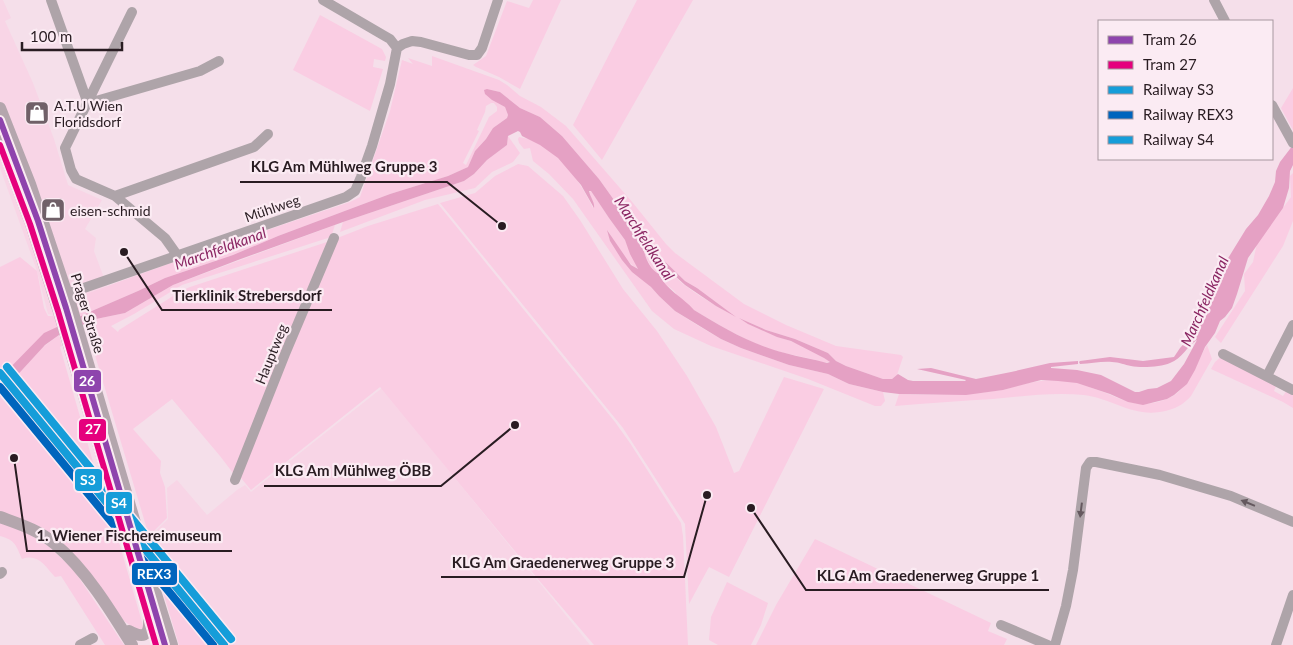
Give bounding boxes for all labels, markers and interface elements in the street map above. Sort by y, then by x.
scale bar [22,20,122,52]
legend [1098,20,1273,160]
text: 100 m [30,27,72,45]
text: Tram 26 [1143,30,1197,48]
text: Tram 27 [1143,55,1197,73]
text: Railway S3 [1143,80,1214,98]
place label: A.T.U Wien Floridsdorf [54,97,123,130]
shop icon: A.T.U Wien Floridsdorf [24,100,50,126]
text: Railway REX3 [1143,105,1234,123]
text: Railway S4 [1143,130,1214,148]
callout: KLG Am Mühlweg Gruppe 3 [240,152,447,182]
text: KLG Am Mühlweg Gruppe 3 [251,157,437,175]
street label: Mühlweg [242,191,302,225]
water label: Marchfeldkanal [611,193,679,284]
shop icon: eisen-schmid [40,197,66,223]
place label: eisen-schmid [70,202,151,219]
water label: Marchfeldkanal [172,223,269,273]
water label: Marchfeldkanal [1176,253,1232,349]
street label: Prager Straße [68,271,108,355]
callout: Tierklinik Strebersdorf [162,280,332,310]
text: Tierklinik Strebersdorf [172,286,322,304]
street label: Hauptweg [251,321,291,387]
line badge: 26 [73,369,102,393]
text: 26 [79,372,95,389]
line badge: 27 [78,418,107,442]
text: 27 [85,420,101,437]
callout: KLG Am Mühlweg ÖBB [264,456,441,486]
text: KLG Am Mühlweg ÖBB [275,461,431,479]
line badge: S3 [74,468,103,492]
text: S3 [80,471,96,488]
line badge: S4 [105,491,133,515]
text: S4 [111,494,127,511]
one-way arrow [1241,499,1255,507]
one-way arrow [1077,502,1085,518]
callout: 1. Wiener Fischereimuseum [27,521,232,551]
text: 1. Wiener Fischereimuseum [36,526,222,544]
callout: KLG Am Graedenerweg Gruppe 3 [441,547,684,577]
text: KLG Am Graedenerweg Gruppe 3 [452,553,674,571]
callout: KLG Am Graedenerweg Gruppe 1 [806,560,1049,590]
line badge: REX3 [131,562,178,586]
text: REX3 [137,565,171,582]
text: KLG Am Graedenerweg Gruppe 1 [817,566,1039,584]

